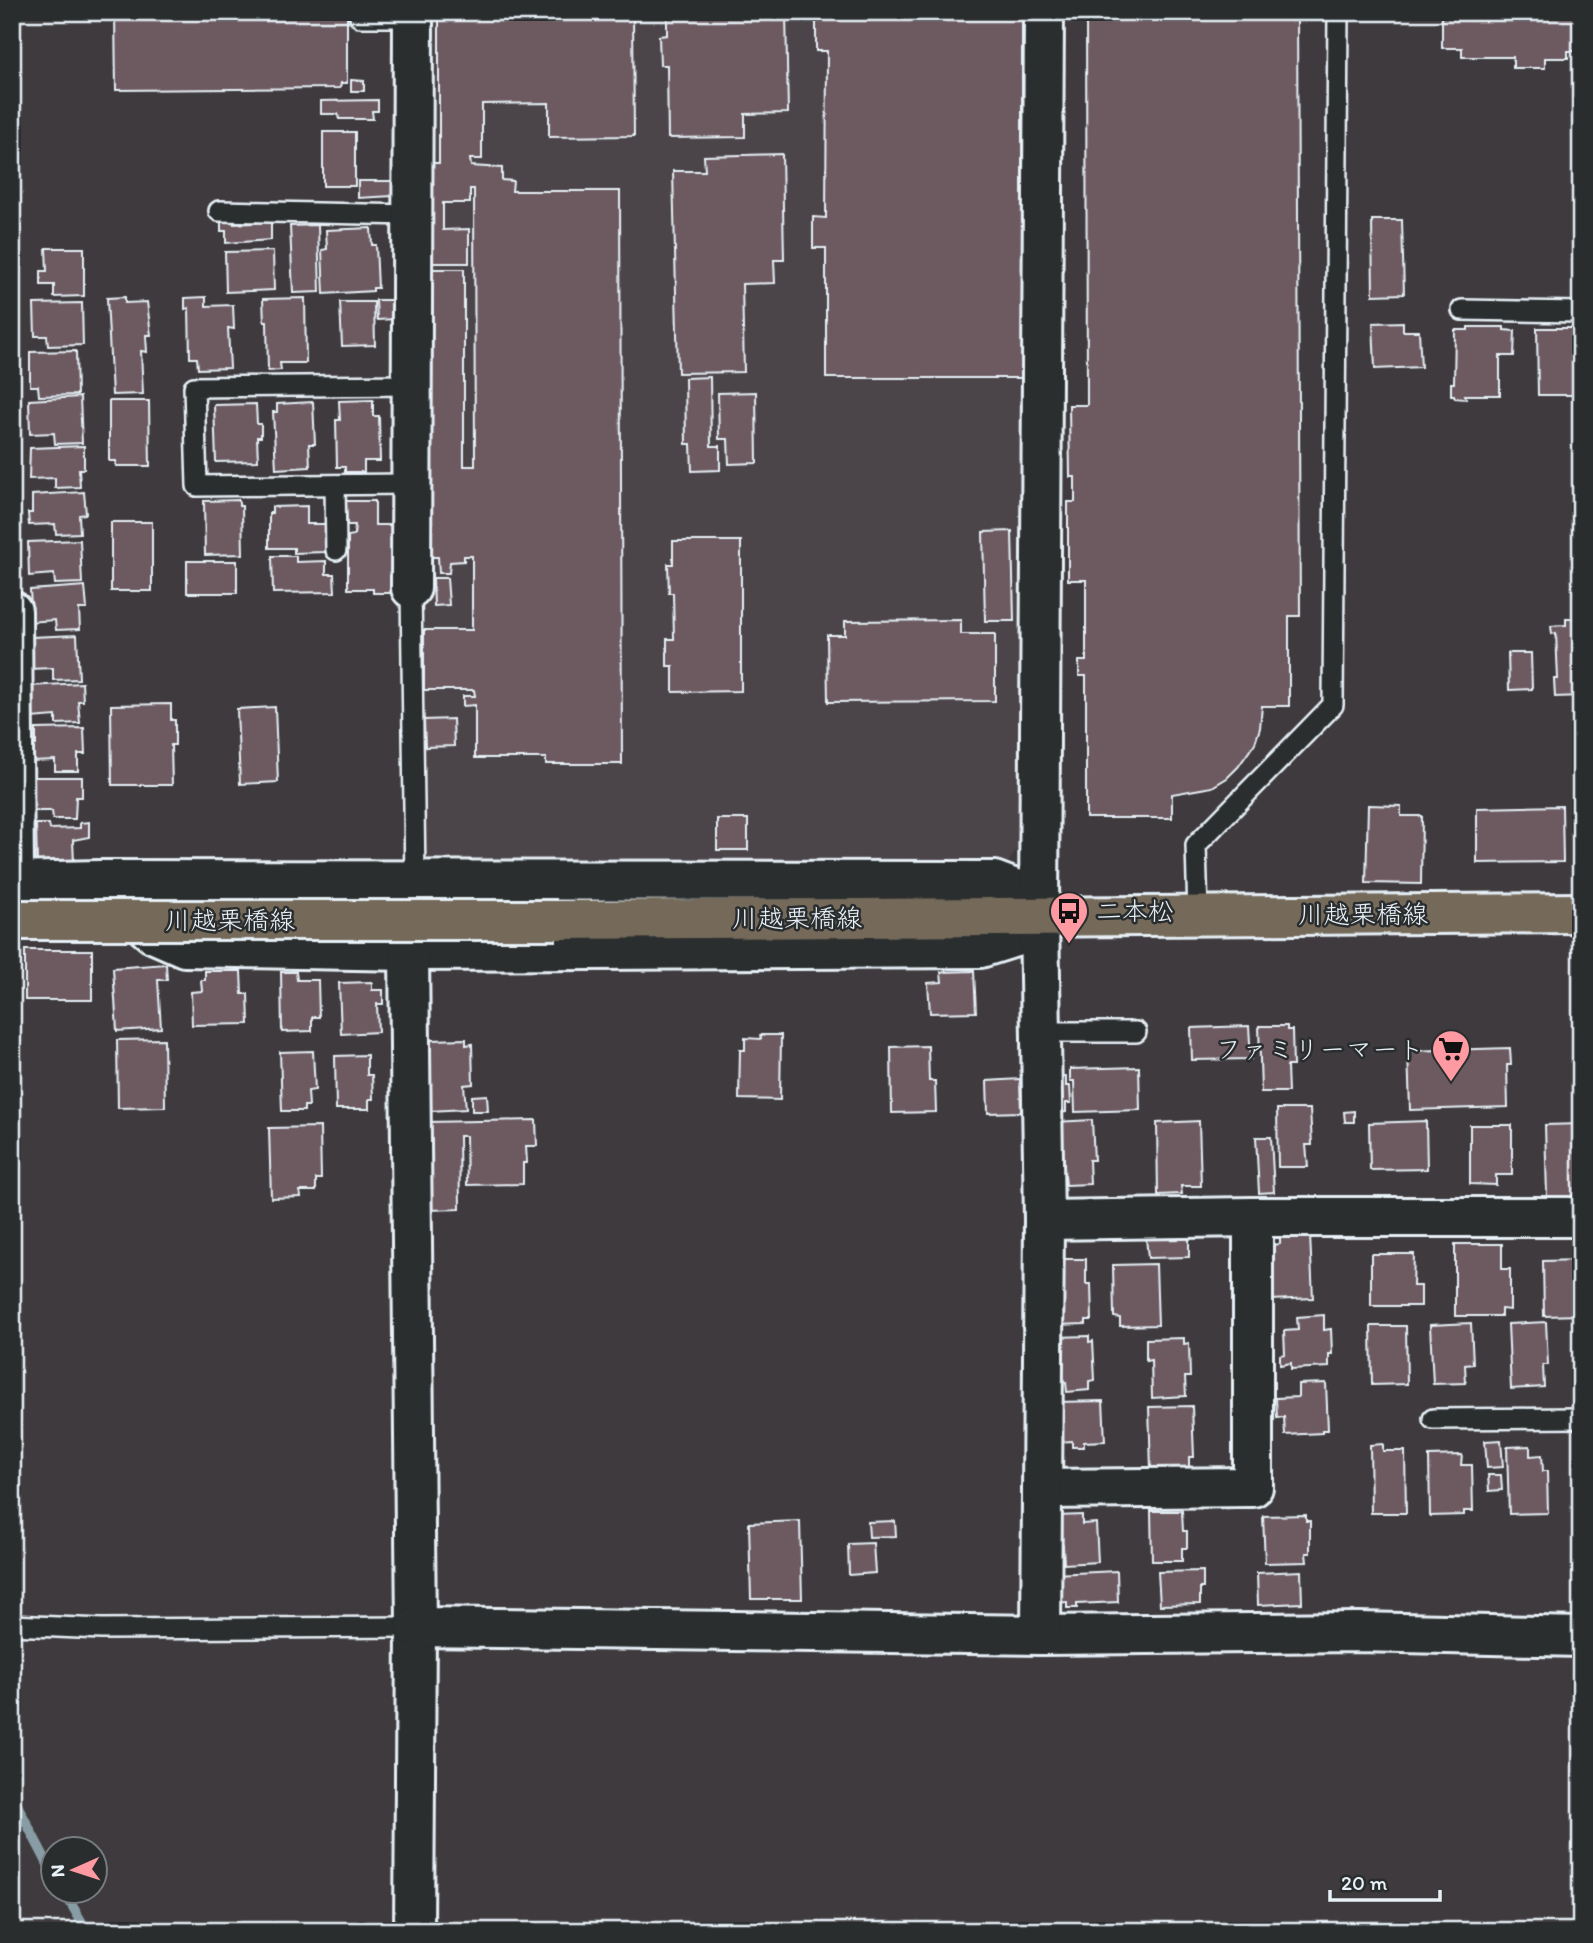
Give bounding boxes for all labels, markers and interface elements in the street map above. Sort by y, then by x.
bus stop icon: 二本松 [1048,890,1090,945]
place label: 二本松 [1096,895,1174,927]
street label: 川越栗橋線 [1298,898,1428,930]
street label: 川越栗橋線 [732,902,862,934]
street label: 川越栗橋線 [165,904,295,936]
supermarket icon: ファミリーマート [1430,1028,1472,1083]
place label: ファミリーマート [1215,1033,1424,1065]
north arrow [38,1834,108,1904]
scale bar [1330,1859,1441,1903]
text: N [46,1864,69,1878]
text: 20 m [1341,1870,1388,1895]

